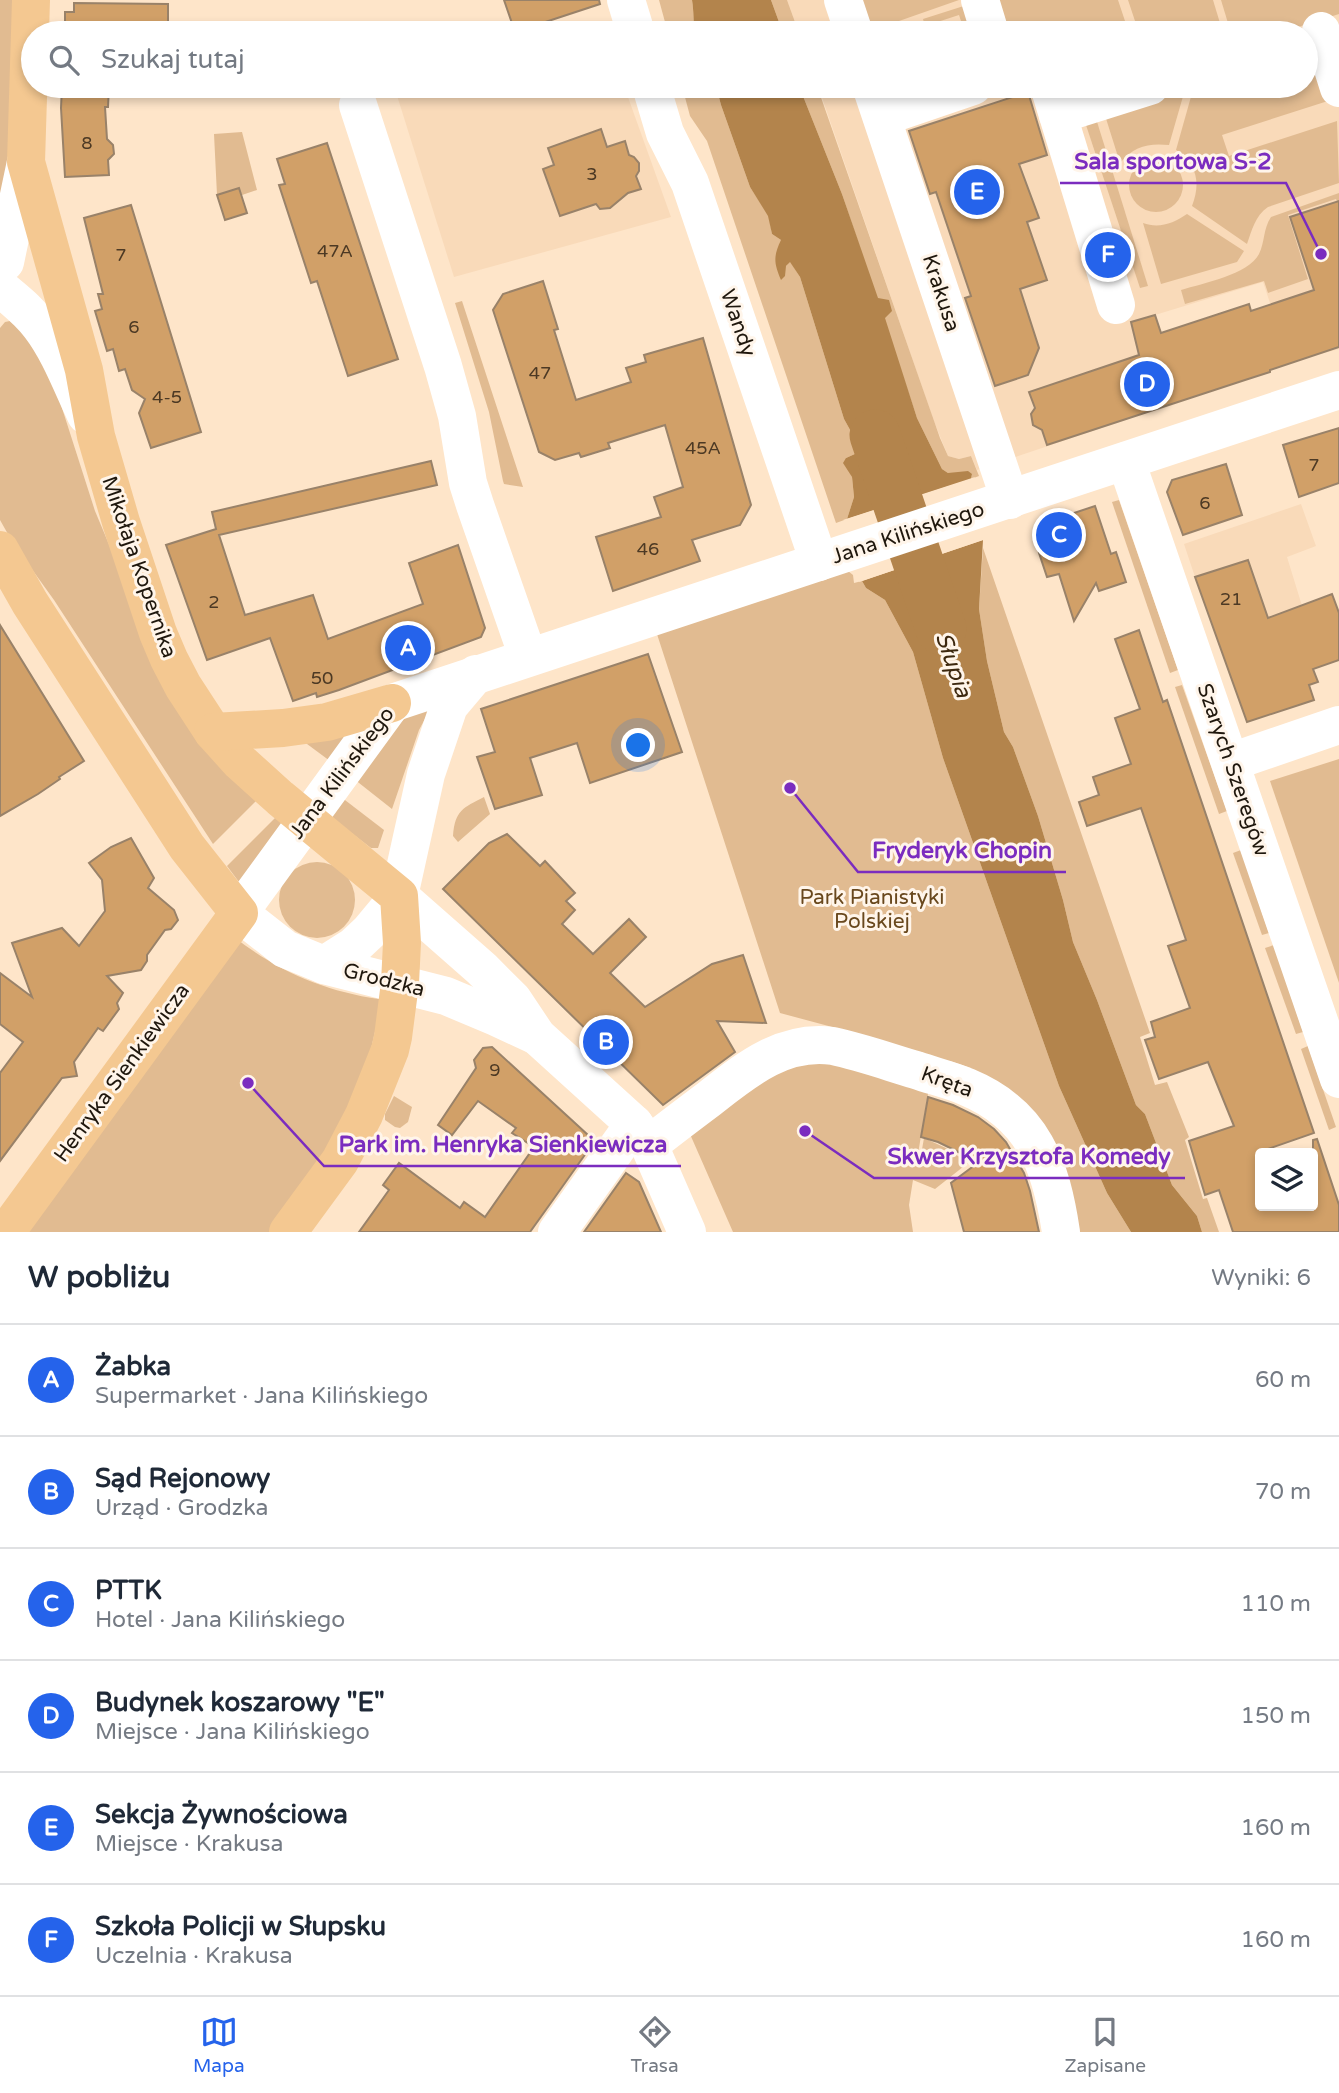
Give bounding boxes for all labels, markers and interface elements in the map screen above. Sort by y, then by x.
search box [21,21,1318,98]
icon: search [45,41,83,79]
text: Szukaj tutaj [101,44,245,75]
house number: 8 [81,132,93,154]
callout: Sala sportowa S-2 [1060,139,1286,183]
text: Sala sportowa S-2 [1074,148,1272,176]
house number: 3 [586,163,598,185]
pin: E [954,166,1000,218]
pin: F [1085,229,1131,281]
house number: 47A [317,240,353,262]
house number: 7 [115,244,127,266]
street label: Krakusa [917,251,965,335]
street label: Wandy [715,286,761,360]
house number: 6 [128,316,140,338]
pin: D [1124,358,1170,410]
house number: 47 [529,362,551,384]
house number: 4-5 [152,386,182,408]
house number: 45A [685,437,721,459]
house number: 7 [1308,454,1320,476]
street label: Mikołaja Kopernika [96,473,182,661]
house number: 6 [1199,492,1211,514]
street label: Jana Kilińskiego [829,497,987,569]
pin: C [1036,509,1082,561]
house number: 46 [637,538,659,560]
house number: 21 [1220,588,1242,610]
house number: 2 [208,591,220,613]
pin: A [385,622,431,674]
water label: Słupia [929,629,978,702]
house number: 50 [311,667,333,689]
street label: Szarych Szeregów [1192,680,1274,860]
street label: Jana Kilińskiego [284,702,400,844]
your location [621,728,655,762]
callout: Fryderyk Chopin [858,828,1066,872]
text: Fryderyk Chopin [872,837,1052,865]
park label: Park Pianistyki Polskiej [799,885,945,934]
street label: Grodzka [341,958,427,1002]
street label: Henryka Sienkiewicza [49,979,195,1167]
pin: B [583,1016,629,1068]
house number: 9 [489,1059,501,1081]
street label: Kręta [918,1061,976,1103]
callout: Park im. Henryka Sienkiewicza [324,1122,681,1166]
text: Park im. Henryka Sienkiewicza [339,1131,667,1159]
callout: Skwer Krzysztofa Komedy [874,1134,1185,1178]
text: Skwer Krzysztofa Komedy [887,1143,1171,1171]
map controls [1255,1148,1318,1211]
button: layers [1255,1148,1318,1211]
text: W pobliżu [28,1259,170,1296]
text: Wyniki: 6 [1211,1264,1311,1292]
text: Żabka [95,1351,171,1382]
text: A [42,1366,60,1394]
text: 60 m [1255,1366,1311,1394]
text: Supermarket · Jana Kilińskiego [95,1382,428,1410]
text: Sąd Rejonowy [95,1463,270,1494]
text: B [43,1478,59,1506]
text: 70 m [1255,1478,1311,1506]
text: Urząd · Grodzka [95,1494,269,1522]
text: PTTK [95,1575,162,1606]
text: C [43,1590,59,1618]
text: 110 m [1241,1590,1311,1618]
text: Hotel · Jana Kilińskiego [95,1606,345,1634]
text: Budynek koszarowy "E" [95,1687,385,1718]
text: D [42,1702,60,1730]
text: 150 m [1241,1702,1311,1730]
text: Miejsce · Jana Kilińskiego [95,1718,370,1746]
text: Sekcja Żywnościowa [95,1799,348,1830]
text: E [44,1814,58,1842]
text: 160 m [1241,1814,1311,1842]
text: Miejsce · Krakusa [95,1830,283,1858]
text: Szkoła Policji w Słupsku [95,1911,386,1942]
text: F [44,1926,58,1954]
text: 160 m [1241,1926,1311,1954]
text: Uczelnia · Krakusa [95,1942,293,1970]
tab: Mapa [193,2013,245,2077]
tab: Trasa [630,2013,679,2077]
tab: Zapisane [1064,2013,1146,2077]

